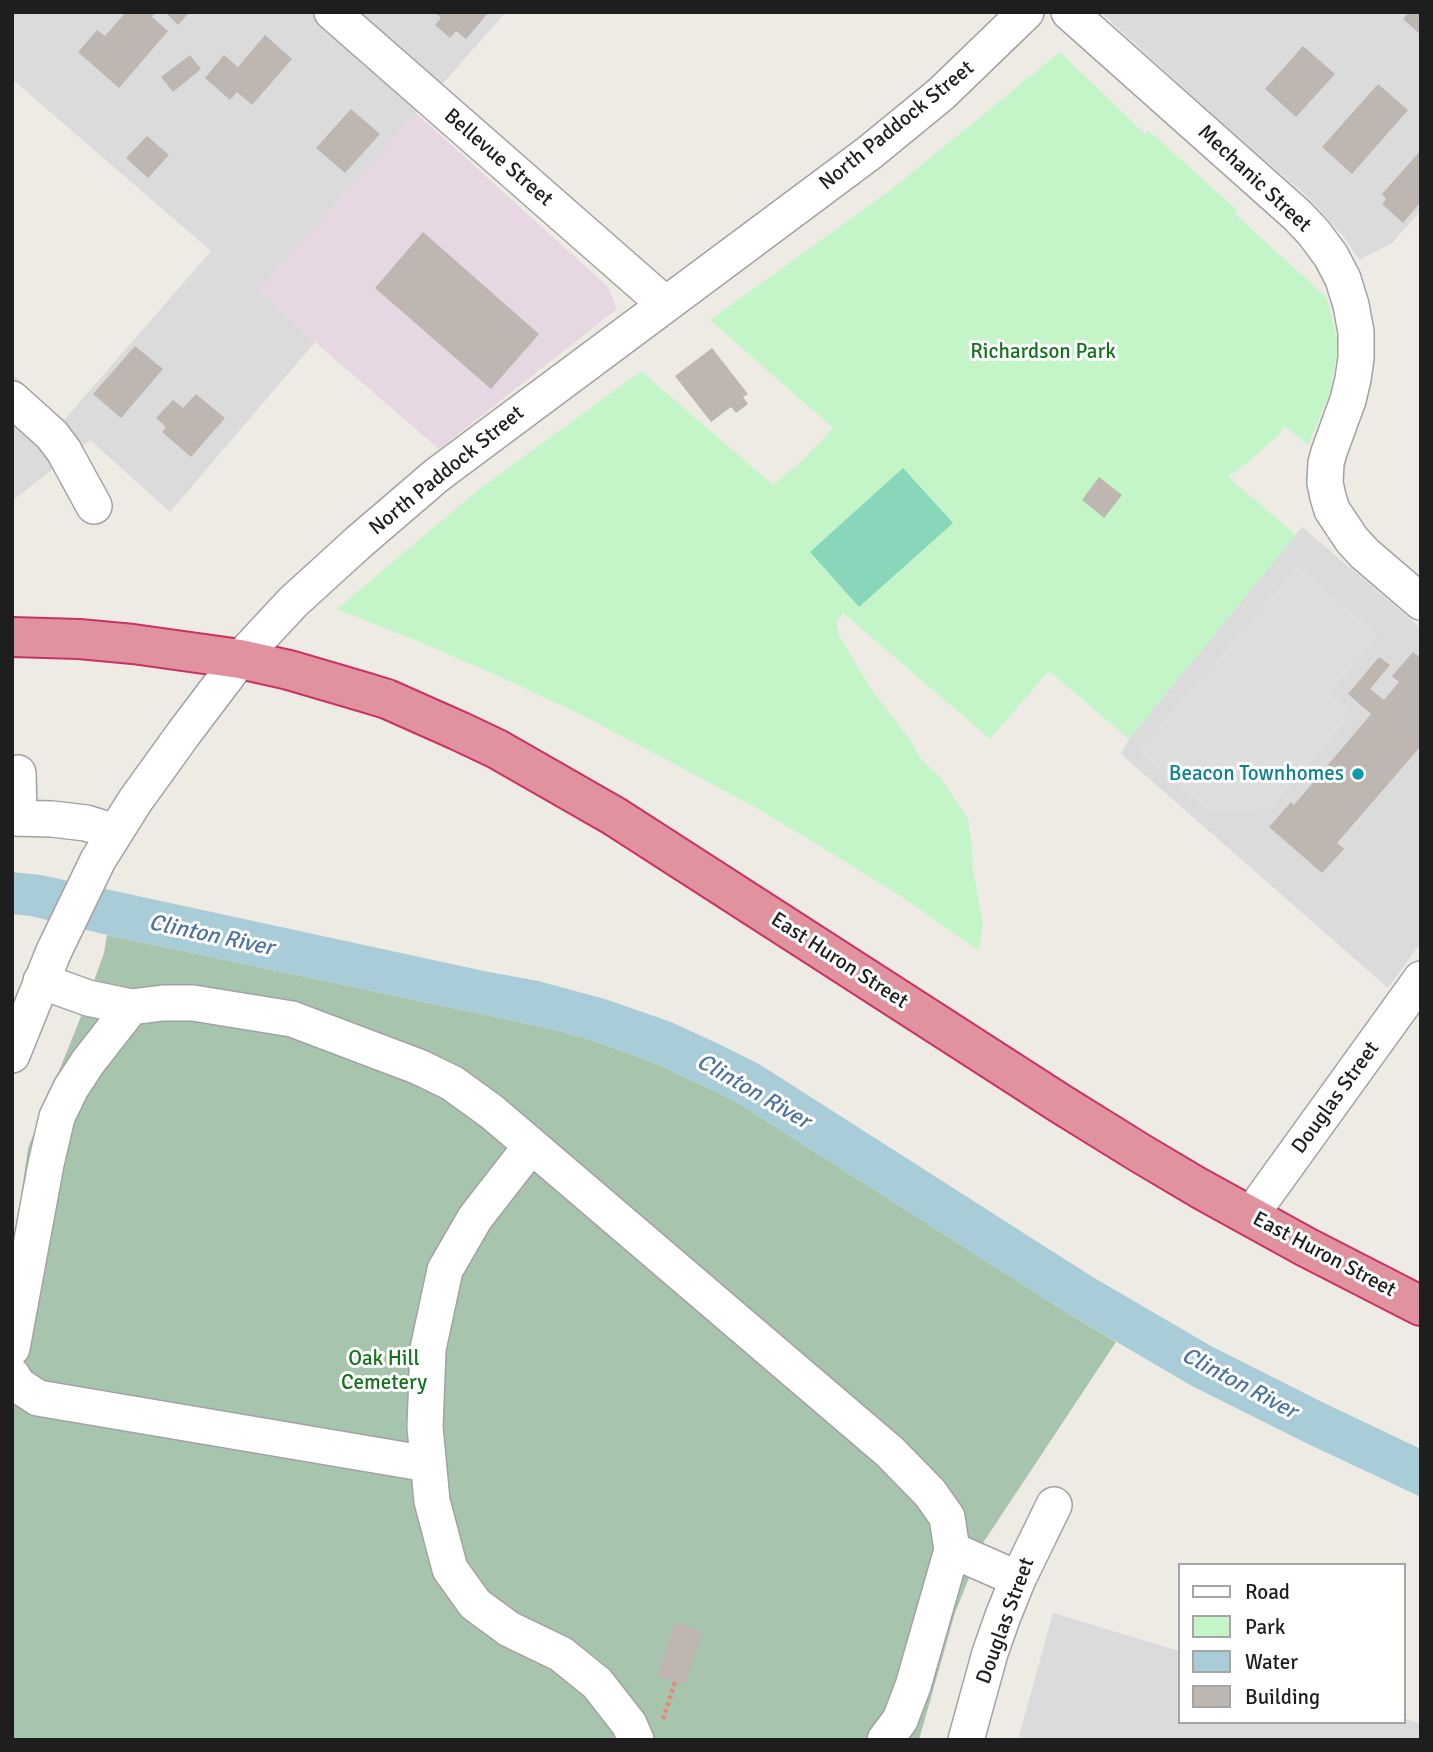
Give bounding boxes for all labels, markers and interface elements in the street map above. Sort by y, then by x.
street label: North Paddock Street [815,56,979,196]
street label: Bellevue Street [438,104,558,212]
street label: Mechanic Street [1192,120,1316,238]
park label: Richardson Park [970,339,1116,365]
street label: North Paddock Street [365,401,529,541]
place label: Beacon Townhomes [1169,761,1344,787]
marker: Beacon Townhomes [1350,766,1366,782]
street label: East Huron Street [766,907,912,1015]
water label: Clinton River [146,909,276,963]
street label: Douglas Street [1287,1037,1385,1159]
water label: Clinton River [691,1048,815,1136]
street label: East Huron Street [1248,1207,1400,1303]
water label: Clinton River [1177,1342,1301,1426]
park label: Oak Hill Cemetery [341,1346,427,1396]
street label: Douglas Street [972,1554,1040,1688]
legend [1178,1563,1405,1724]
text: Road [1245,1579,1290,1605]
text: Park [1245,1614,1285,1640]
text: Water [1245,1649,1298,1675]
text: Building [1245,1684,1320,1710]

